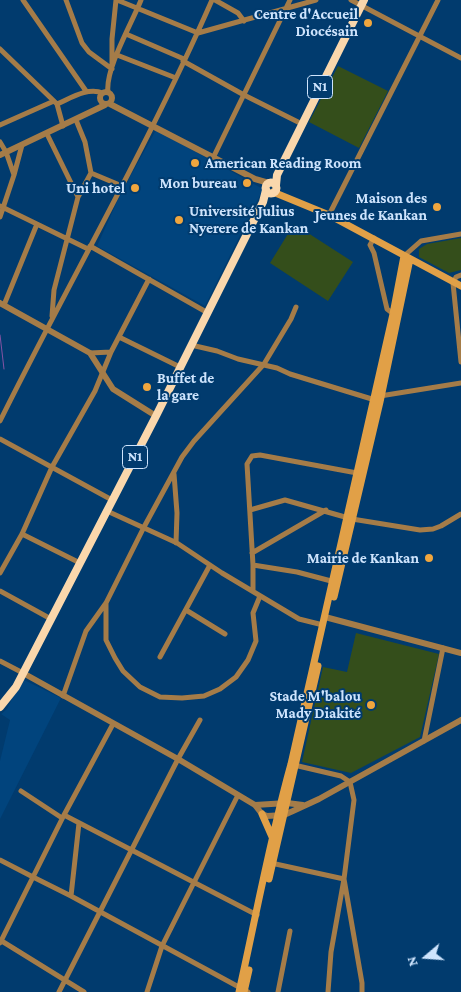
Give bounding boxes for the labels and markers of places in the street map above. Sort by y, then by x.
place label: Centre d'Accueil Diocésain [254,5,358,40]
marker: Centre d'Accueil Diocésain [362,17,374,29]
place label: American Reading Room [205,154,362,172]
marker: American Reading Room [189,157,201,169]
place label: Mon bureau [160,174,237,192]
marker: Mon bureau [241,177,253,189]
place label: Uni hotel [66,179,125,197]
marker: Uni hotel [129,182,141,194]
place label: Maison des Jeunes de Kankan [315,189,427,224]
marker: Maison des Jeunes de Kankan [431,201,443,213]
place label: Université Julius Nyerere de Kankan [189,202,308,237]
marker: Université Julius Nyerere de Kankan [173,214,185,226]
place label: Buffet de la gare [157,369,214,404]
marker: Buffet de la gare [141,381,153,393]
place label: Mairie de Kankan [307,549,419,567]
marker: Mairie de Kankan [423,552,435,564]
place label: Stade M'balou Mady Diakité [269,687,361,722]
marker: Stade M'balou Mady Diakité [365,699,377,711]

